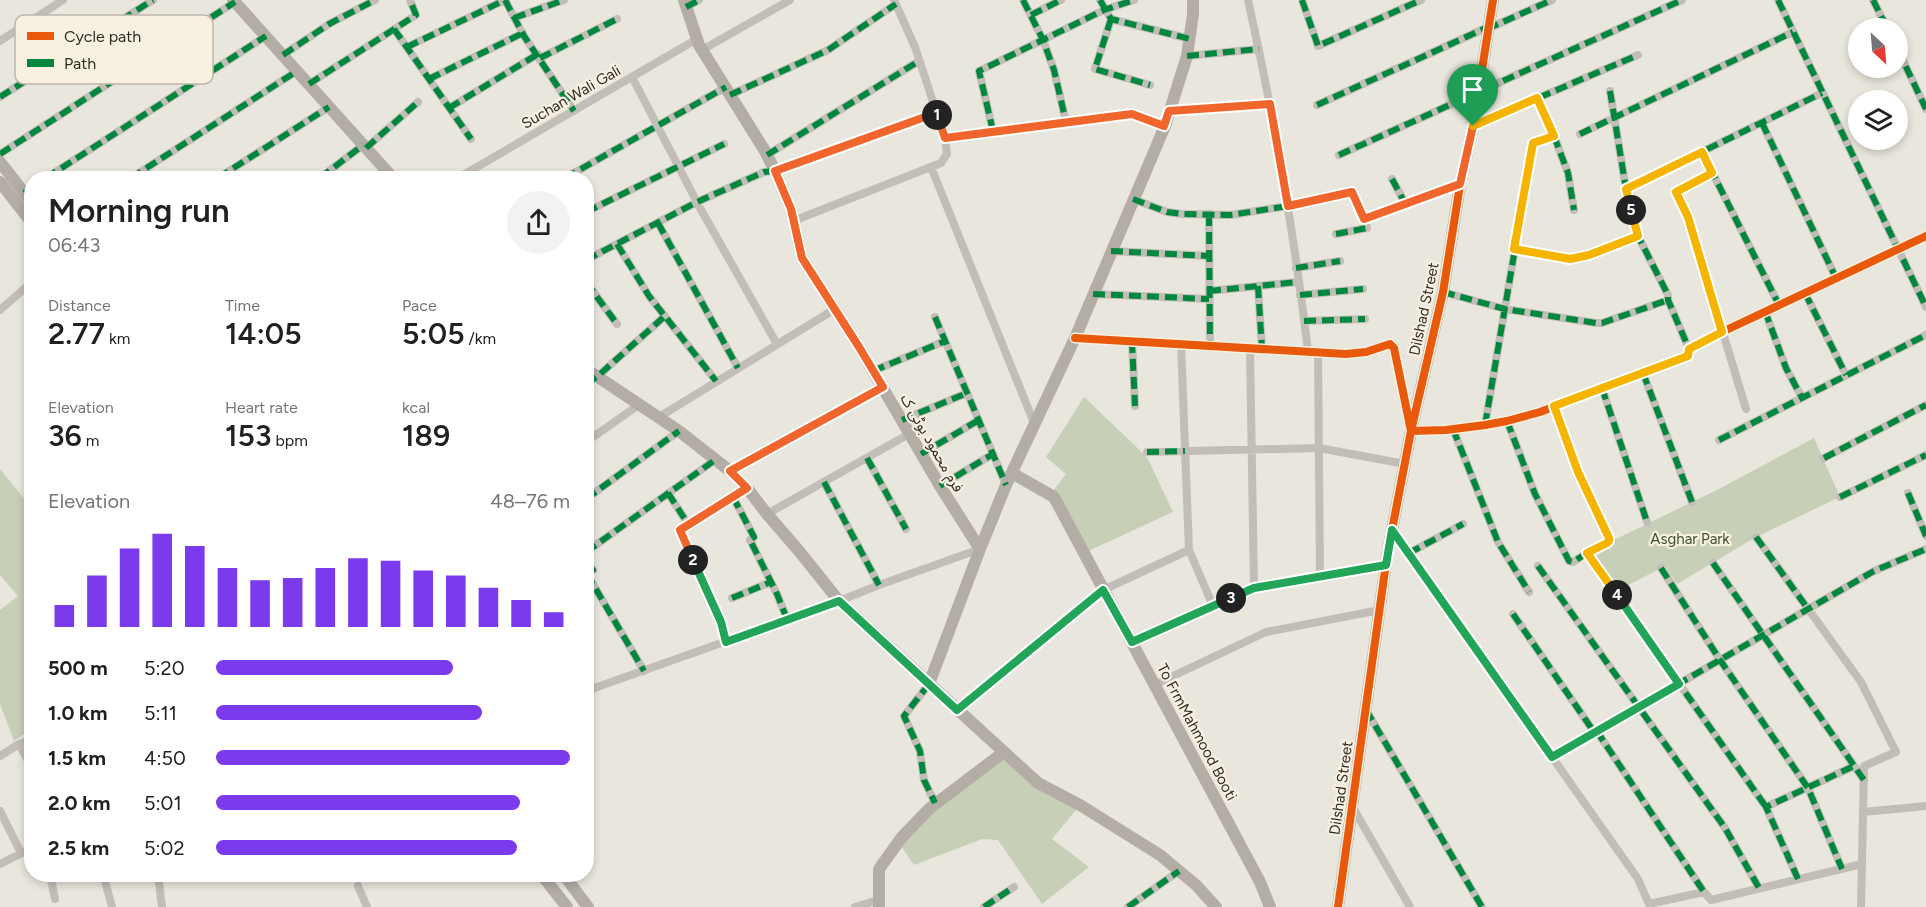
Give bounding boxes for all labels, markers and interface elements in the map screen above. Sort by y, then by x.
legend [15,15,213,84]
north arrow [1848,18,1908,78]
map controls [1848,18,1908,150]
text: Cycle path [64,27,141,46]
text: Path [64,54,96,73]
street label: Suchan Wali Gali [518,61,624,133]
pin [1447,64,1498,126]
icon: arrive [1456,73,1489,106]
button: layers [1848,90,1908,150]
pin: 1 [922,100,952,130]
text: 1 [934,105,940,124]
text: Morning run [48,191,230,230]
button: share [507,191,570,254]
pin: 5 [1616,195,1646,225]
text: 5 [1626,200,1636,219]
text: 06:43 [48,233,101,257]
street label: Dilshad Street [1405,261,1443,357]
text: Distance [48,296,111,315]
text: Time [225,296,260,315]
text: Pace [402,296,437,315]
text: 2.77 [48,315,105,352]
text: 14:05 [225,315,302,352]
text: 5:05 [402,315,465,352]
text: km [105,329,130,348]
text: /km [465,329,496,348]
street label: فرم محمود بوٹی ک [895,391,968,497]
text: Elevation [48,398,114,417]
text: Heart rate [225,398,298,417]
text: kcal [402,398,430,417]
text: 36 [48,417,82,454]
text: 153 [225,417,271,454]
text: 189 [402,417,450,454]
text: m [82,431,99,450]
text: bpm [271,431,308,450]
text: Elevation [48,489,130,513]
text: 48–76 m [490,489,570,513]
park label: Asghar Park [1650,530,1730,548]
pin: 2 [678,545,708,575]
text: 2 [688,550,698,569]
pin: 4 [1602,580,1632,610]
pin: 3 [1216,583,1246,613]
text: 4 [1612,585,1622,604]
text: 3 [1227,588,1235,607]
text: 500 m [48,656,108,680]
text: 5:20 [144,656,185,680]
street label: To FrmMahmood Booti [1153,660,1241,804]
text: 1.0 km [48,701,107,725]
text: 5:11 [144,701,177,725]
street label: Dilshad Street [1326,740,1357,836]
text: 1.5 km [48,746,106,770]
text: 4:50 [144,746,186,770]
text: 2.0 km [48,791,110,815]
text: 5:01 [144,791,182,815]
text: 2.5 km [48,836,109,860]
text: 5:02 [144,836,185,860]

